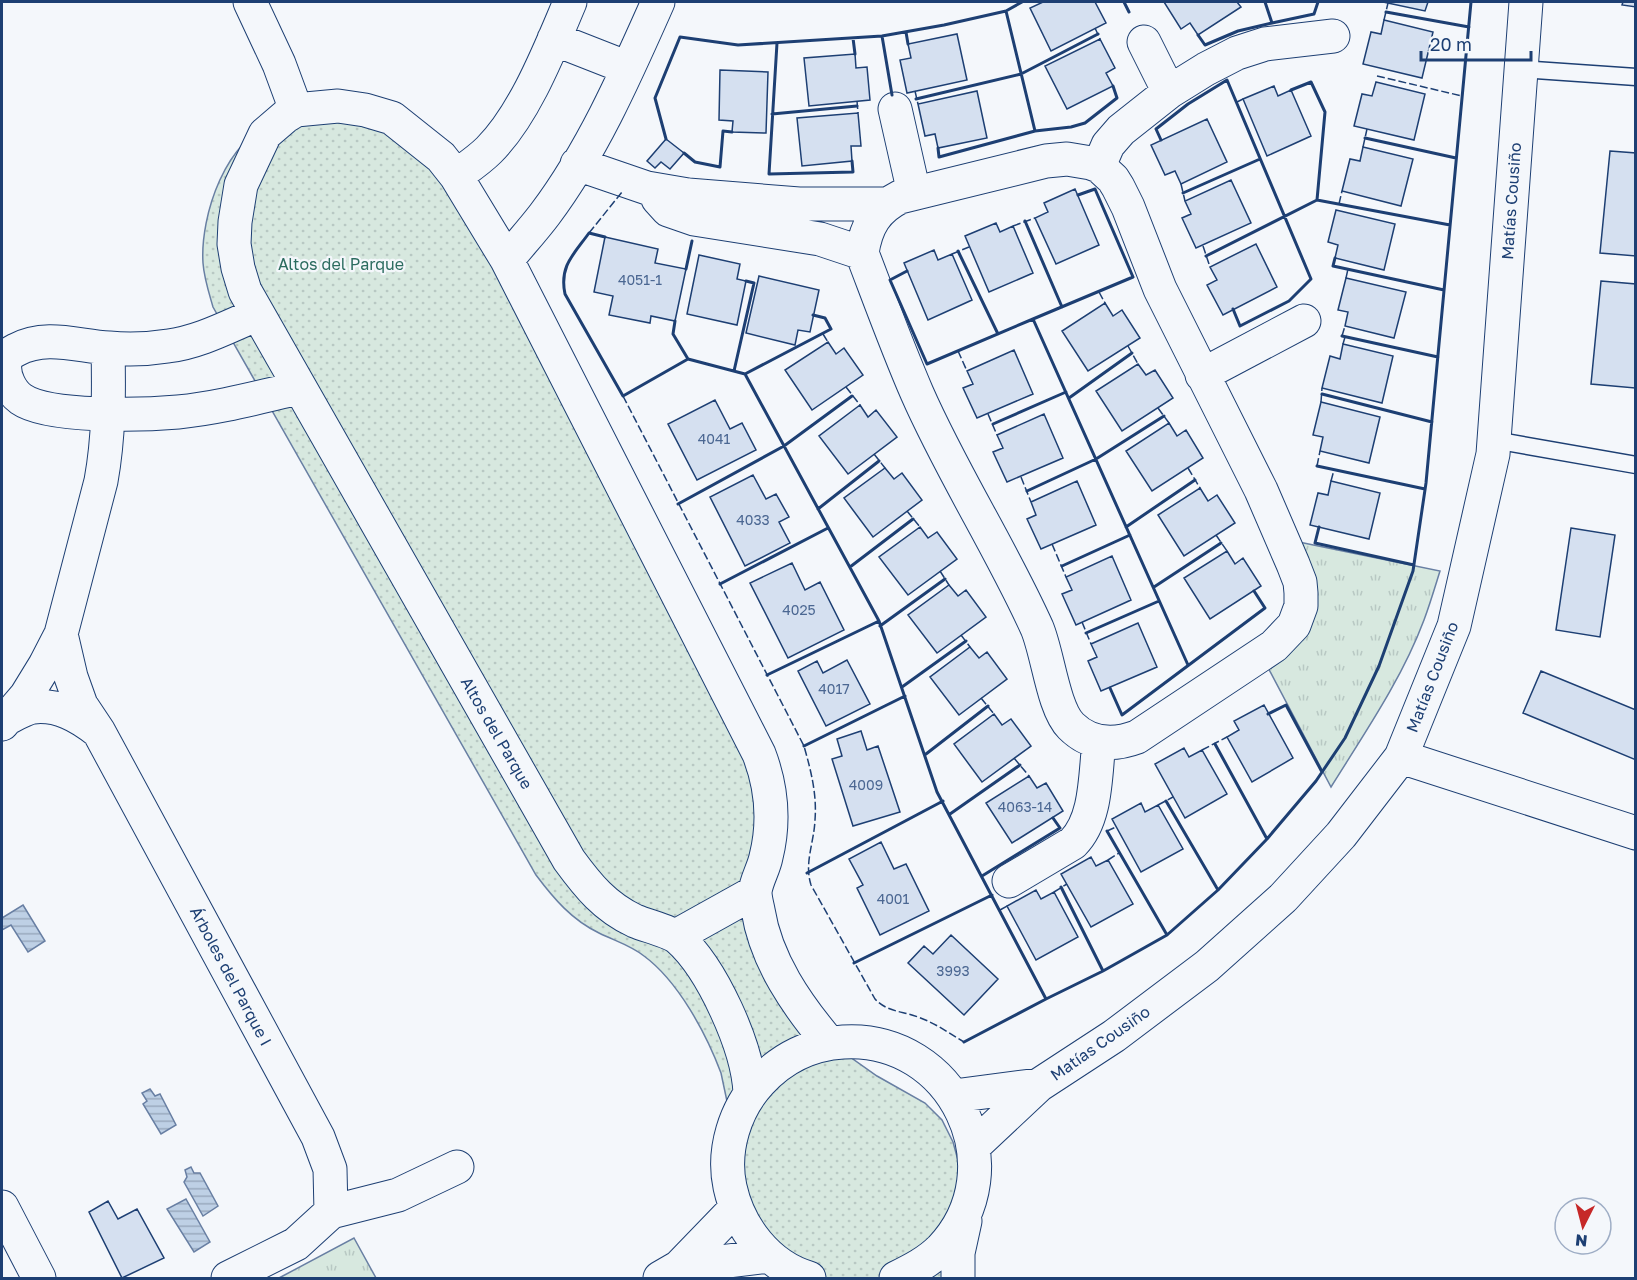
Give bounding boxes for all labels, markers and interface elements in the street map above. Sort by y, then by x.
scale bar [1421,24,1530,62]
text: 20 m [1430,33,1472,55]
street label: Matías Cousiño [1497,142,1525,260]
park label: Altos del Parque [278,254,404,274]
house number: 4051-1 [618,271,662,288]
house number: 4041 [698,430,730,447]
house number: 4033 [736,511,770,528]
house number: 4025 [782,601,816,618]
street label: Matías Cousiño [1402,619,1462,735]
street label: Altos del Parque [457,673,537,793]
house number: 4017 [818,680,850,697]
house number: 4009 [849,776,883,793]
house number: 4063-14 [998,798,1052,815]
house number: 4001 [877,890,910,907]
street label: Árboles del Parque I [186,903,276,1049]
house number: 3993 [936,962,970,979]
street label: Matías Cousiño [1046,1001,1154,1085]
north arrow [1553,1196,1613,1256]
text: N [1574,1230,1589,1251]

